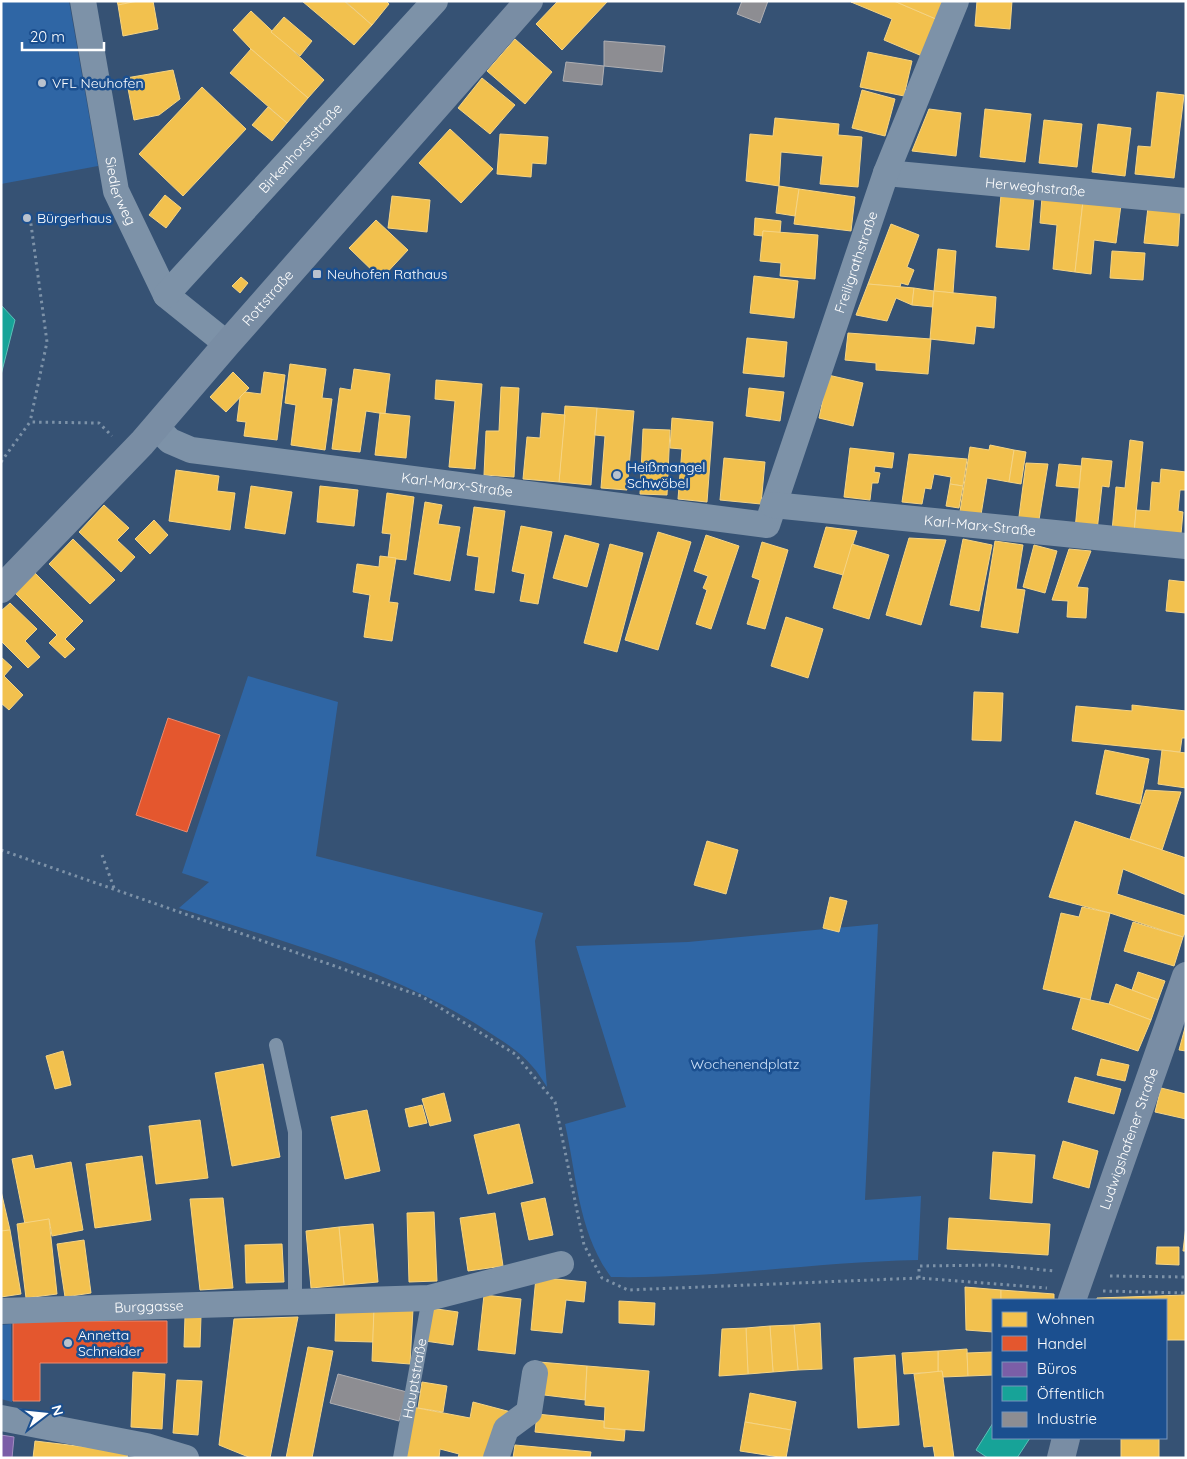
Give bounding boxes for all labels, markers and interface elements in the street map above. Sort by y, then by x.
scale bar [22,20,105,52]
text: 20 m [30,27,65,46]
place label: VFL Neuhofen [52,74,144,92]
marker: VFL Neuhofen [36,77,48,89]
street label: Birkenhorststraße [255,99,346,197]
street label: Siedlerweg [101,155,140,228]
street label: Herweghstraße [984,173,1086,201]
place label: Bürgerhaus [37,209,112,227]
street label: Freiligrathstraße [830,209,882,316]
marker: Bürgerhaus [21,212,33,224]
place label: Neuhofen Rathaus [327,265,447,283]
street label: Rottstraße [238,266,297,330]
marker: Neuhofen Rathaus [311,268,323,280]
place label: Heißmangel Schwöbel [627,458,705,492]
street label: Karl-Marx-Straße [400,468,514,501]
marker: Heißmangel Schwöbel [611,469,623,481]
street label: Karl-Marx-Straße [923,511,1037,540]
park label: Wochenendplatz [690,1055,800,1073]
street label: Ludwigshafener Straße [1095,1065,1162,1212]
street label: Burggasse [114,1296,184,1317]
legend [992,1299,1167,1439]
text: Wohnen [1037,1309,1095,1328]
place label: Annetta Schneider [78,1326,142,1360]
text: Handel [1037,1334,1087,1353]
marker: Annetta Schneider [62,1337,74,1349]
street label: Hauptstraße [398,1337,431,1420]
text: Büros [1037,1359,1077,1378]
text: Öffentlich [1037,1384,1104,1403]
north arrow [20,1389,70,1439]
text: N [47,1403,68,1418]
text: Industrie [1037,1409,1097,1428]

